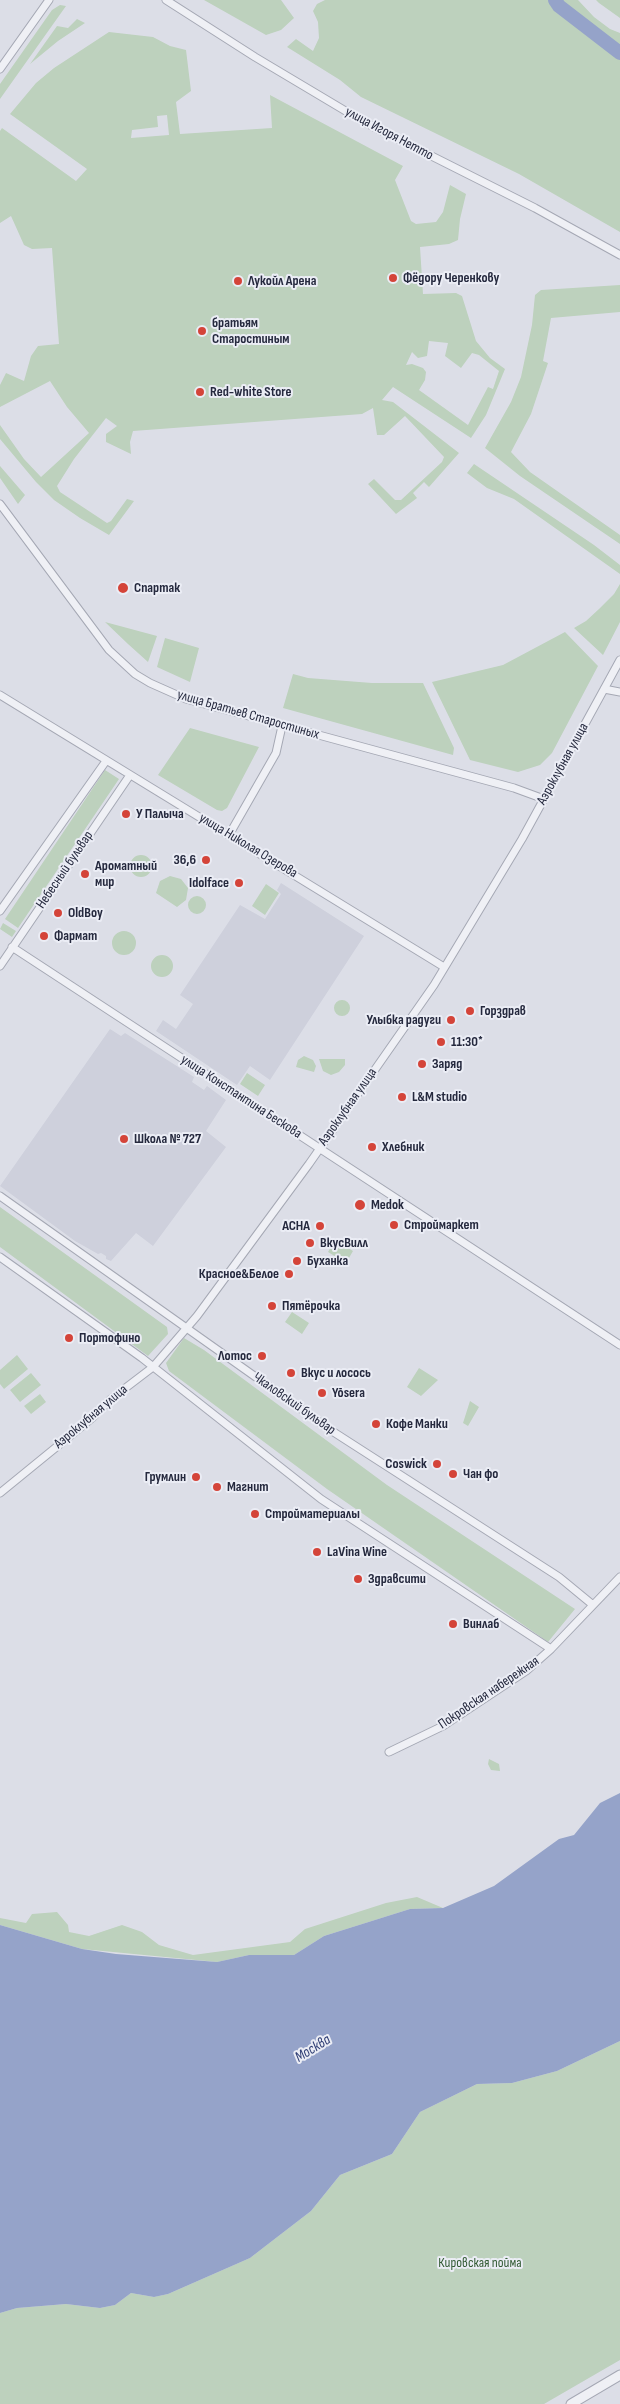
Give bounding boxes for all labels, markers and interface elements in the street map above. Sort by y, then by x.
street label: улица Игоря Нетто [342,104,436,164]
place label: Фёдору Черенкову [403,270,499,286]
marker: Фёдору Черенкову [387,272,399,284]
place label: Лукойл Арена [248,273,316,289]
marker: Лукойл Арена [232,275,244,287]
place label: братьям Старостиным [212,315,290,348]
marker: братьям Старостиным [196,325,208,337]
place label: Red-white Store [210,384,291,400]
marker: Red-white Store [194,386,206,398]
place label: Спартак [134,580,180,596]
marker: Спартак [116,581,130,595]
street label: улица Братьев Старостиных [175,687,321,743]
street label: Аэроклубная улица [534,720,592,808]
place label: У Палыча [136,806,184,822]
marker: У Палыча [120,808,132,820]
street label: улица Николая Озерова [196,810,300,882]
street label: Небесный бульвар [33,828,97,912]
place label: 36,6 [173,852,196,868]
marker: 36,6 [200,854,212,866]
place label: Ароматный мир [95,858,157,890]
marker: Ароматный мир [79,868,91,880]
place label: Idolface [189,875,229,891]
marker: Idolface [233,877,245,889]
place label: OldBoy [68,905,103,921]
marker: OldBoy [52,907,64,919]
place label: Фармат [54,928,97,944]
marker: Фармат [38,930,50,942]
place label: Горздрав [480,1003,526,1019]
marker: Горздрав [464,1005,476,1017]
place label: Улыбка радуги [366,1012,441,1028]
marker: Улыбка радуги [445,1014,457,1026]
place label: 11:30* [451,1034,483,1050]
marker: 11:30* [435,1036,447,1048]
street label: улица Константина Бескова [177,1052,305,1142]
place label: Заряд [432,1056,462,1072]
marker: Заряд [416,1058,428,1070]
street label: Аэроклубная улица [315,1065,381,1149]
place label: L&M studio [412,1089,467,1105]
marker: L&M studio [396,1091,408,1103]
place label: Школа № 727 [134,1131,201,1147]
marker: Школа № 727 [118,1133,130,1145]
place label: Хлебник [382,1139,424,1155]
marker: Хлебник [366,1141,378,1153]
place label: Medok [371,1197,404,1213]
marker: Medok [353,1198,367,1212]
place label: Строймаркет [404,1217,479,1233]
place label: АСНА [282,1218,310,1234]
marker: Строймаркет [388,1219,400,1231]
marker: АСНА [314,1220,326,1232]
place label: ВкусВилл [320,1235,368,1251]
marker: ВкусВилл [304,1237,316,1249]
place label: Буханка [307,1253,348,1269]
marker: Буханка [291,1255,303,1267]
place label: Красное&Белое [199,1266,279,1282]
marker: Красное&Белое [283,1268,295,1280]
place label: Пятёрочка [282,1298,340,1314]
marker: Пятёрочка [266,1300,278,1312]
place label: Портофино [79,1330,140,1346]
marker: Портофино [63,1332,75,1344]
place label: Лотос [218,1348,252,1364]
marker: Лотос [256,1350,268,1362]
place label: Вкус и лосось [301,1365,371,1381]
marker: Вкус и лосось [285,1367,297,1379]
street label: Чкаловский бульвар [249,1369,339,1439]
street label: Аэроклубная улица [51,1381,131,1453]
place label: Yōsera [332,1385,365,1401]
marker: Yōsera [316,1387,328,1399]
place label: Кофе Манки [386,1416,448,1432]
marker: Кофе Манки [370,1418,382,1430]
place label: Coswick [385,1456,427,1472]
marker: Coswick [431,1458,443,1470]
place label: Чан фо [463,1466,498,1482]
marker: Чан фо [447,1468,459,1480]
place label: Грумлин [145,1469,186,1485]
marker: Грумлин [190,1471,202,1483]
place label: Магнит [227,1479,269,1495]
marker: Магнит [211,1481,223,1493]
place label: Стройматериалы [265,1506,360,1522]
marker: Стройматериалы [249,1508,261,1520]
place label: LaVina Wine [327,1544,387,1560]
marker: LaVina Wine [311,1546,323,1558]
place label: Здравсити [368,1571,426,1587]
marker: Здравсити [352,1573,364,1585]
place label: Винлаб [463,1616,499,1632]
marker: Винлаб [447,1618,459,1630]
street label: Покровская набережная [435,1653,543,1733]
water label: Москва [292,2031,334,2067]
park label: Кировская пойма [438,2255,522,2271]

